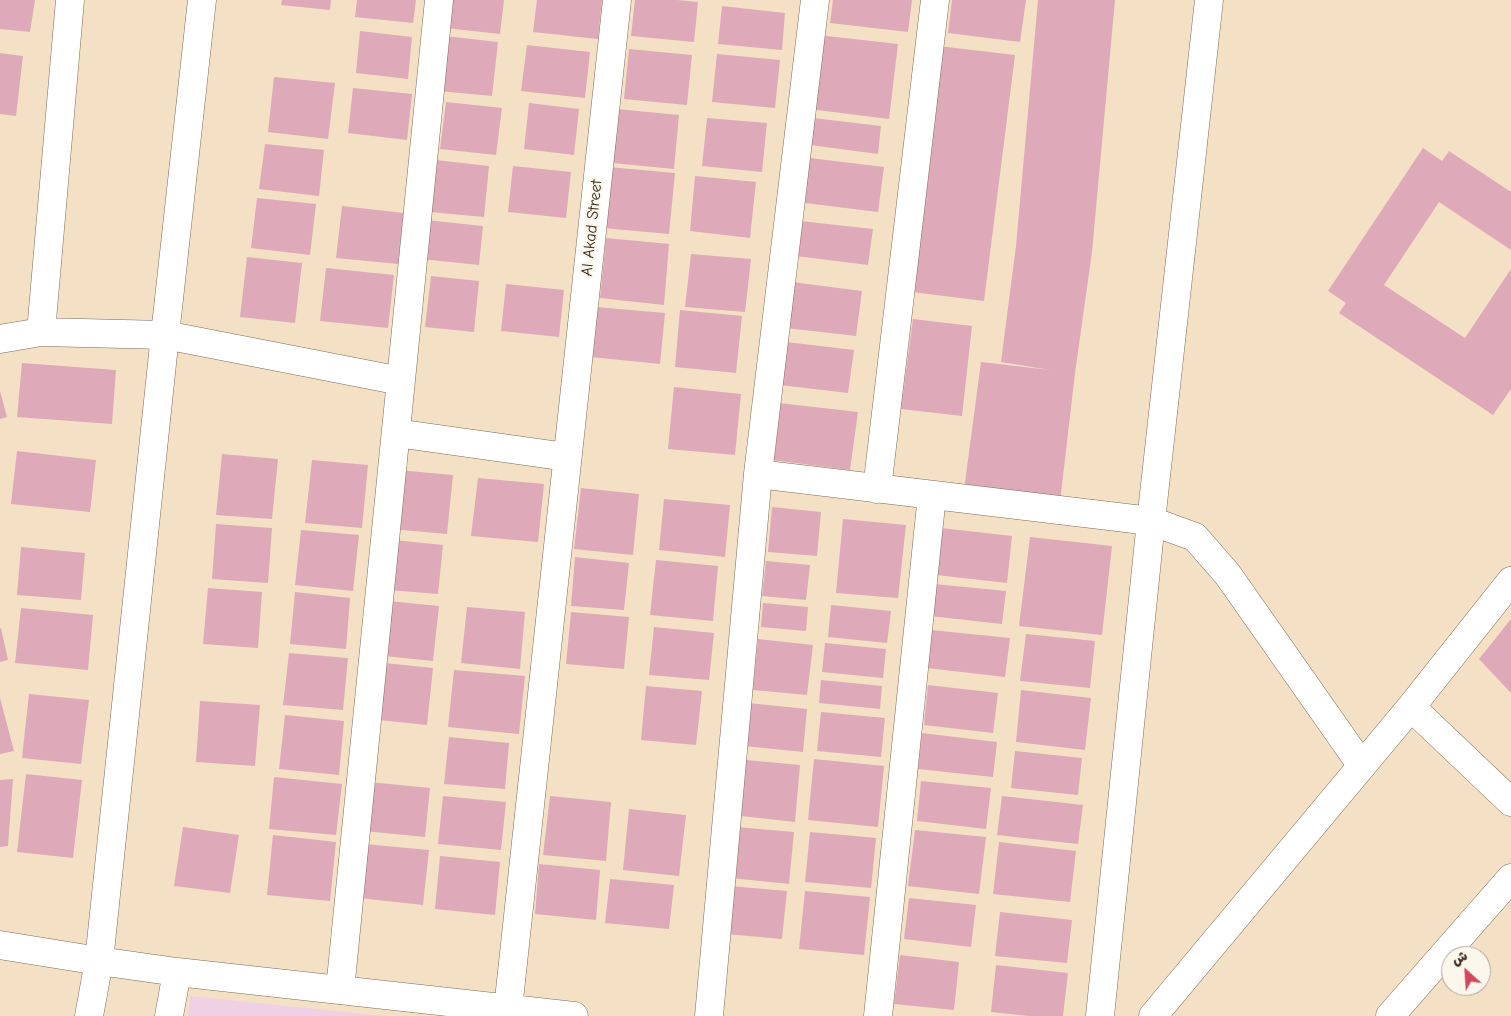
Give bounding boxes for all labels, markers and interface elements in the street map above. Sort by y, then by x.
street label: Al Akad Street [577,179,607,277]
north arrow [1441,946,1491,996]
text: ش [1449,947,1470,969]

